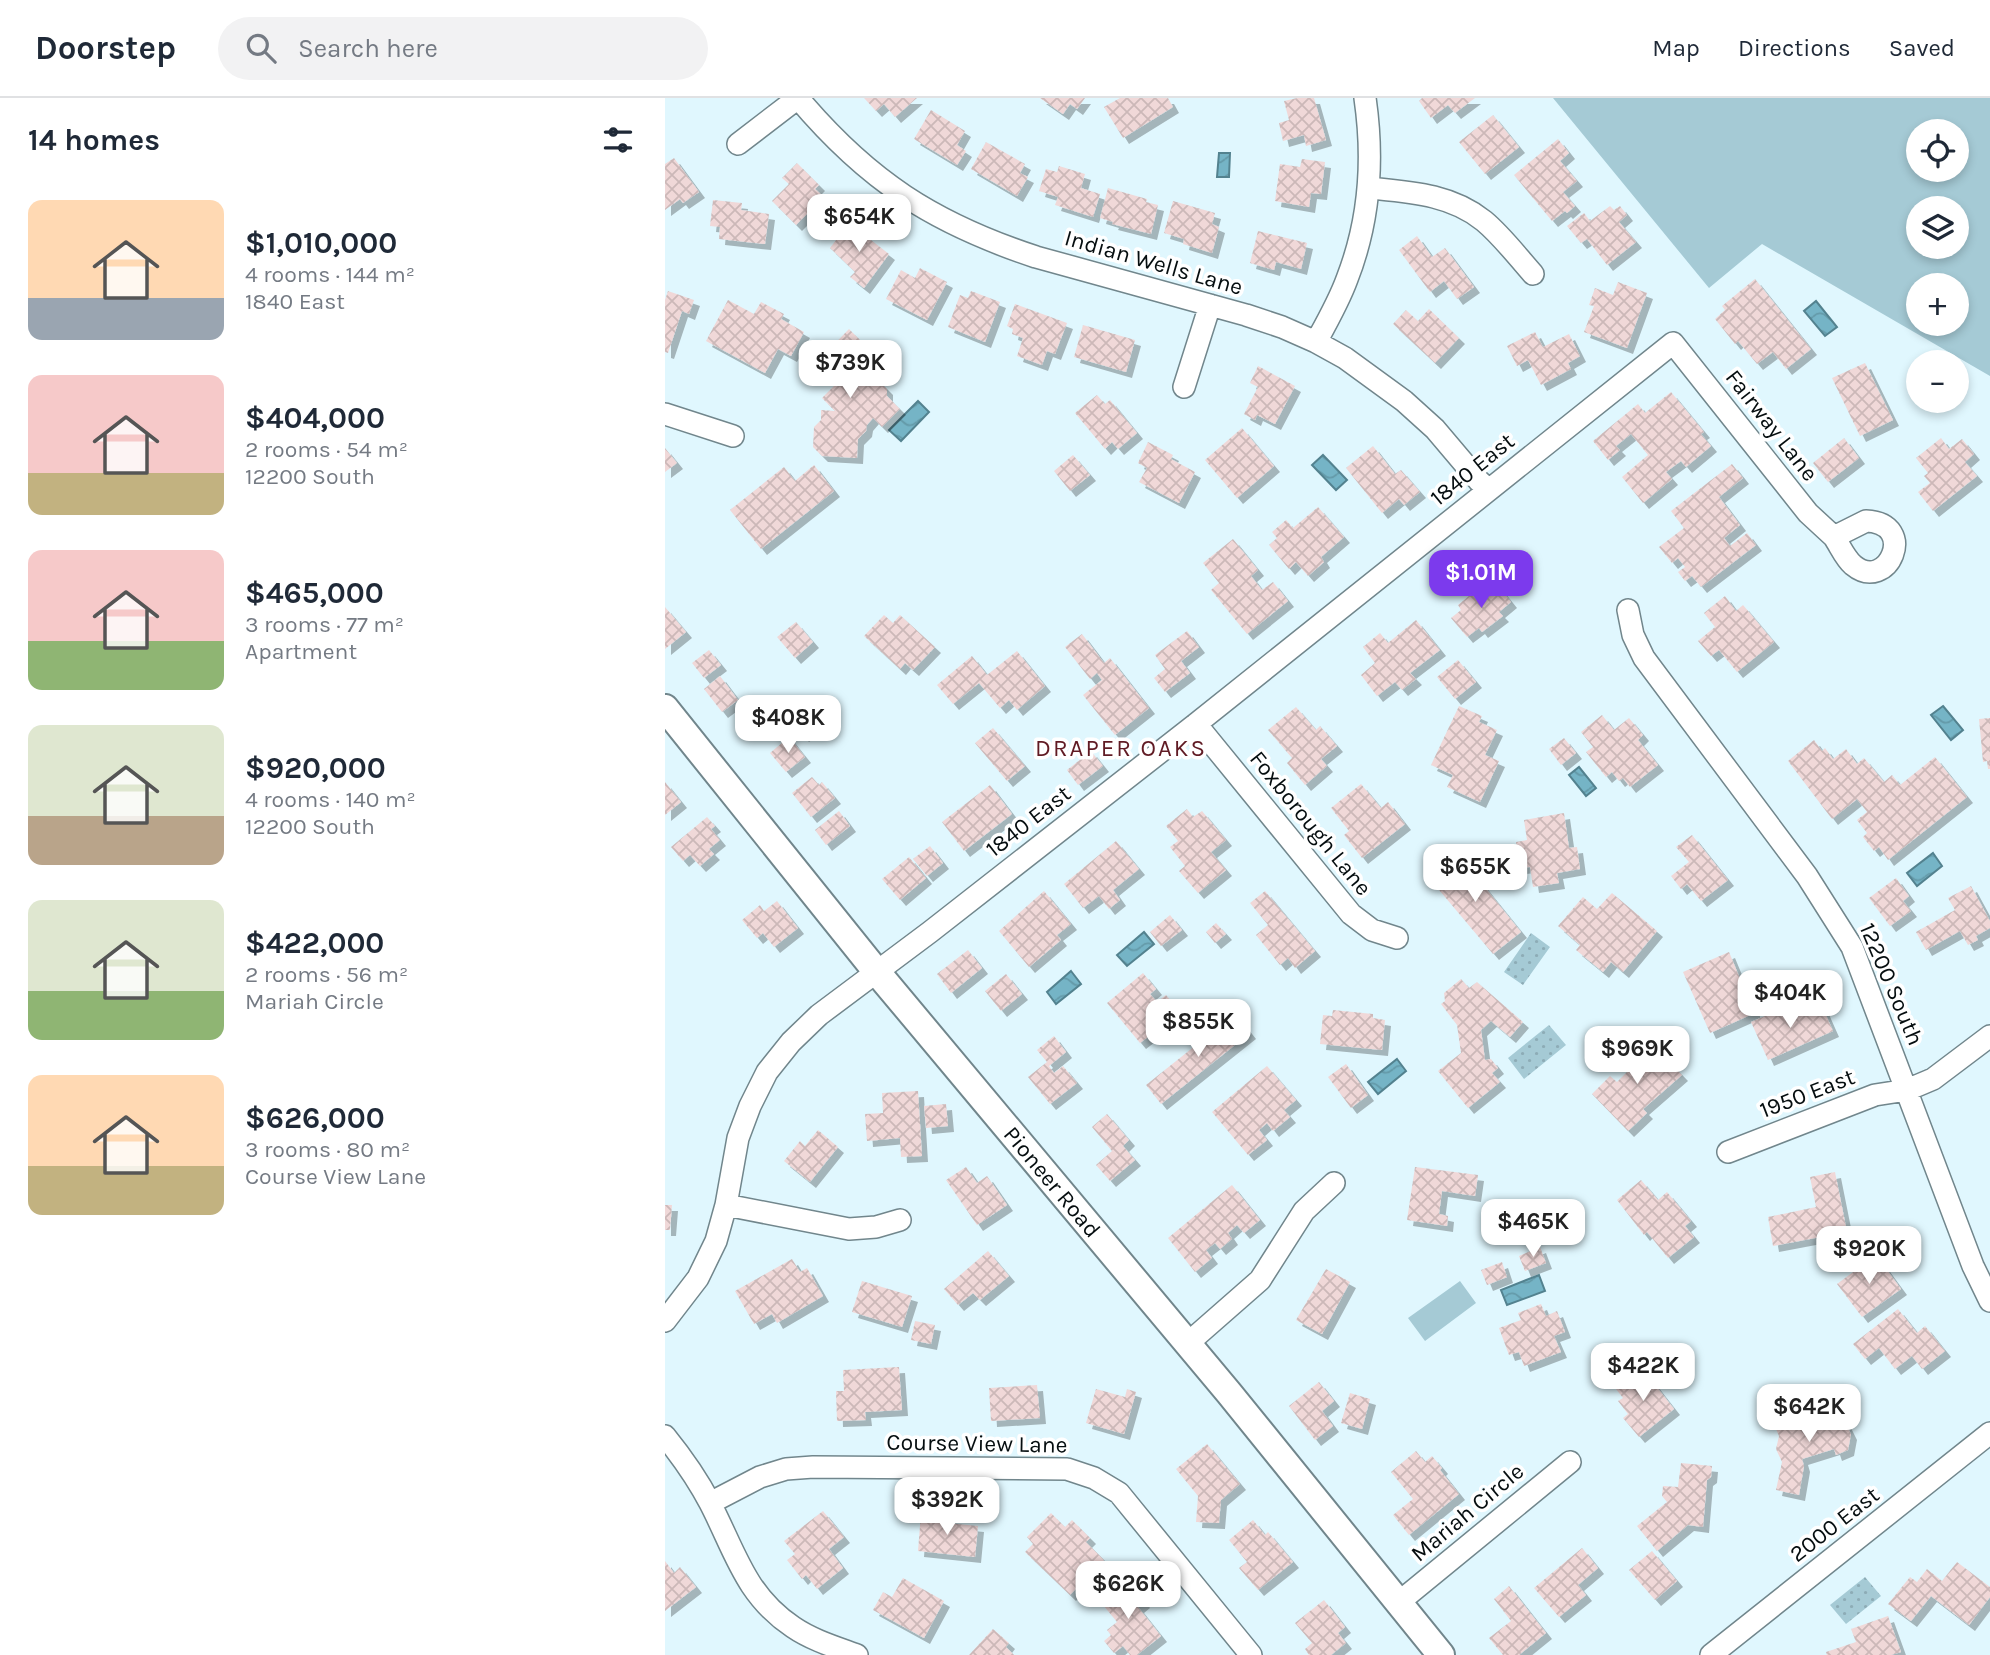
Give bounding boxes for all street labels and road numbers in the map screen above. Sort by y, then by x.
street label: Indian Wells Lane [1062,224,1246,301]
street label: Fairway Lane [1720,364,1823,486]
street label: 1840 East [1425,427,1520,511]
street label: Foxborough Lane [1244,746,1377,901]
street label: 1840 East [981,780,1076,863]
street label: 12200 South [1854,919,1929,1049]
street label: 1950 East [1756,1063,1859,1124]
street label: Pioneer Road [998,1121,1106,1243]
street label: Course View Lane [886,1428,1068,1459]
street label: Mariah Circle [1406,1457,1529,1567]
street label: 2000 East [1784,1481,1885,1568]

